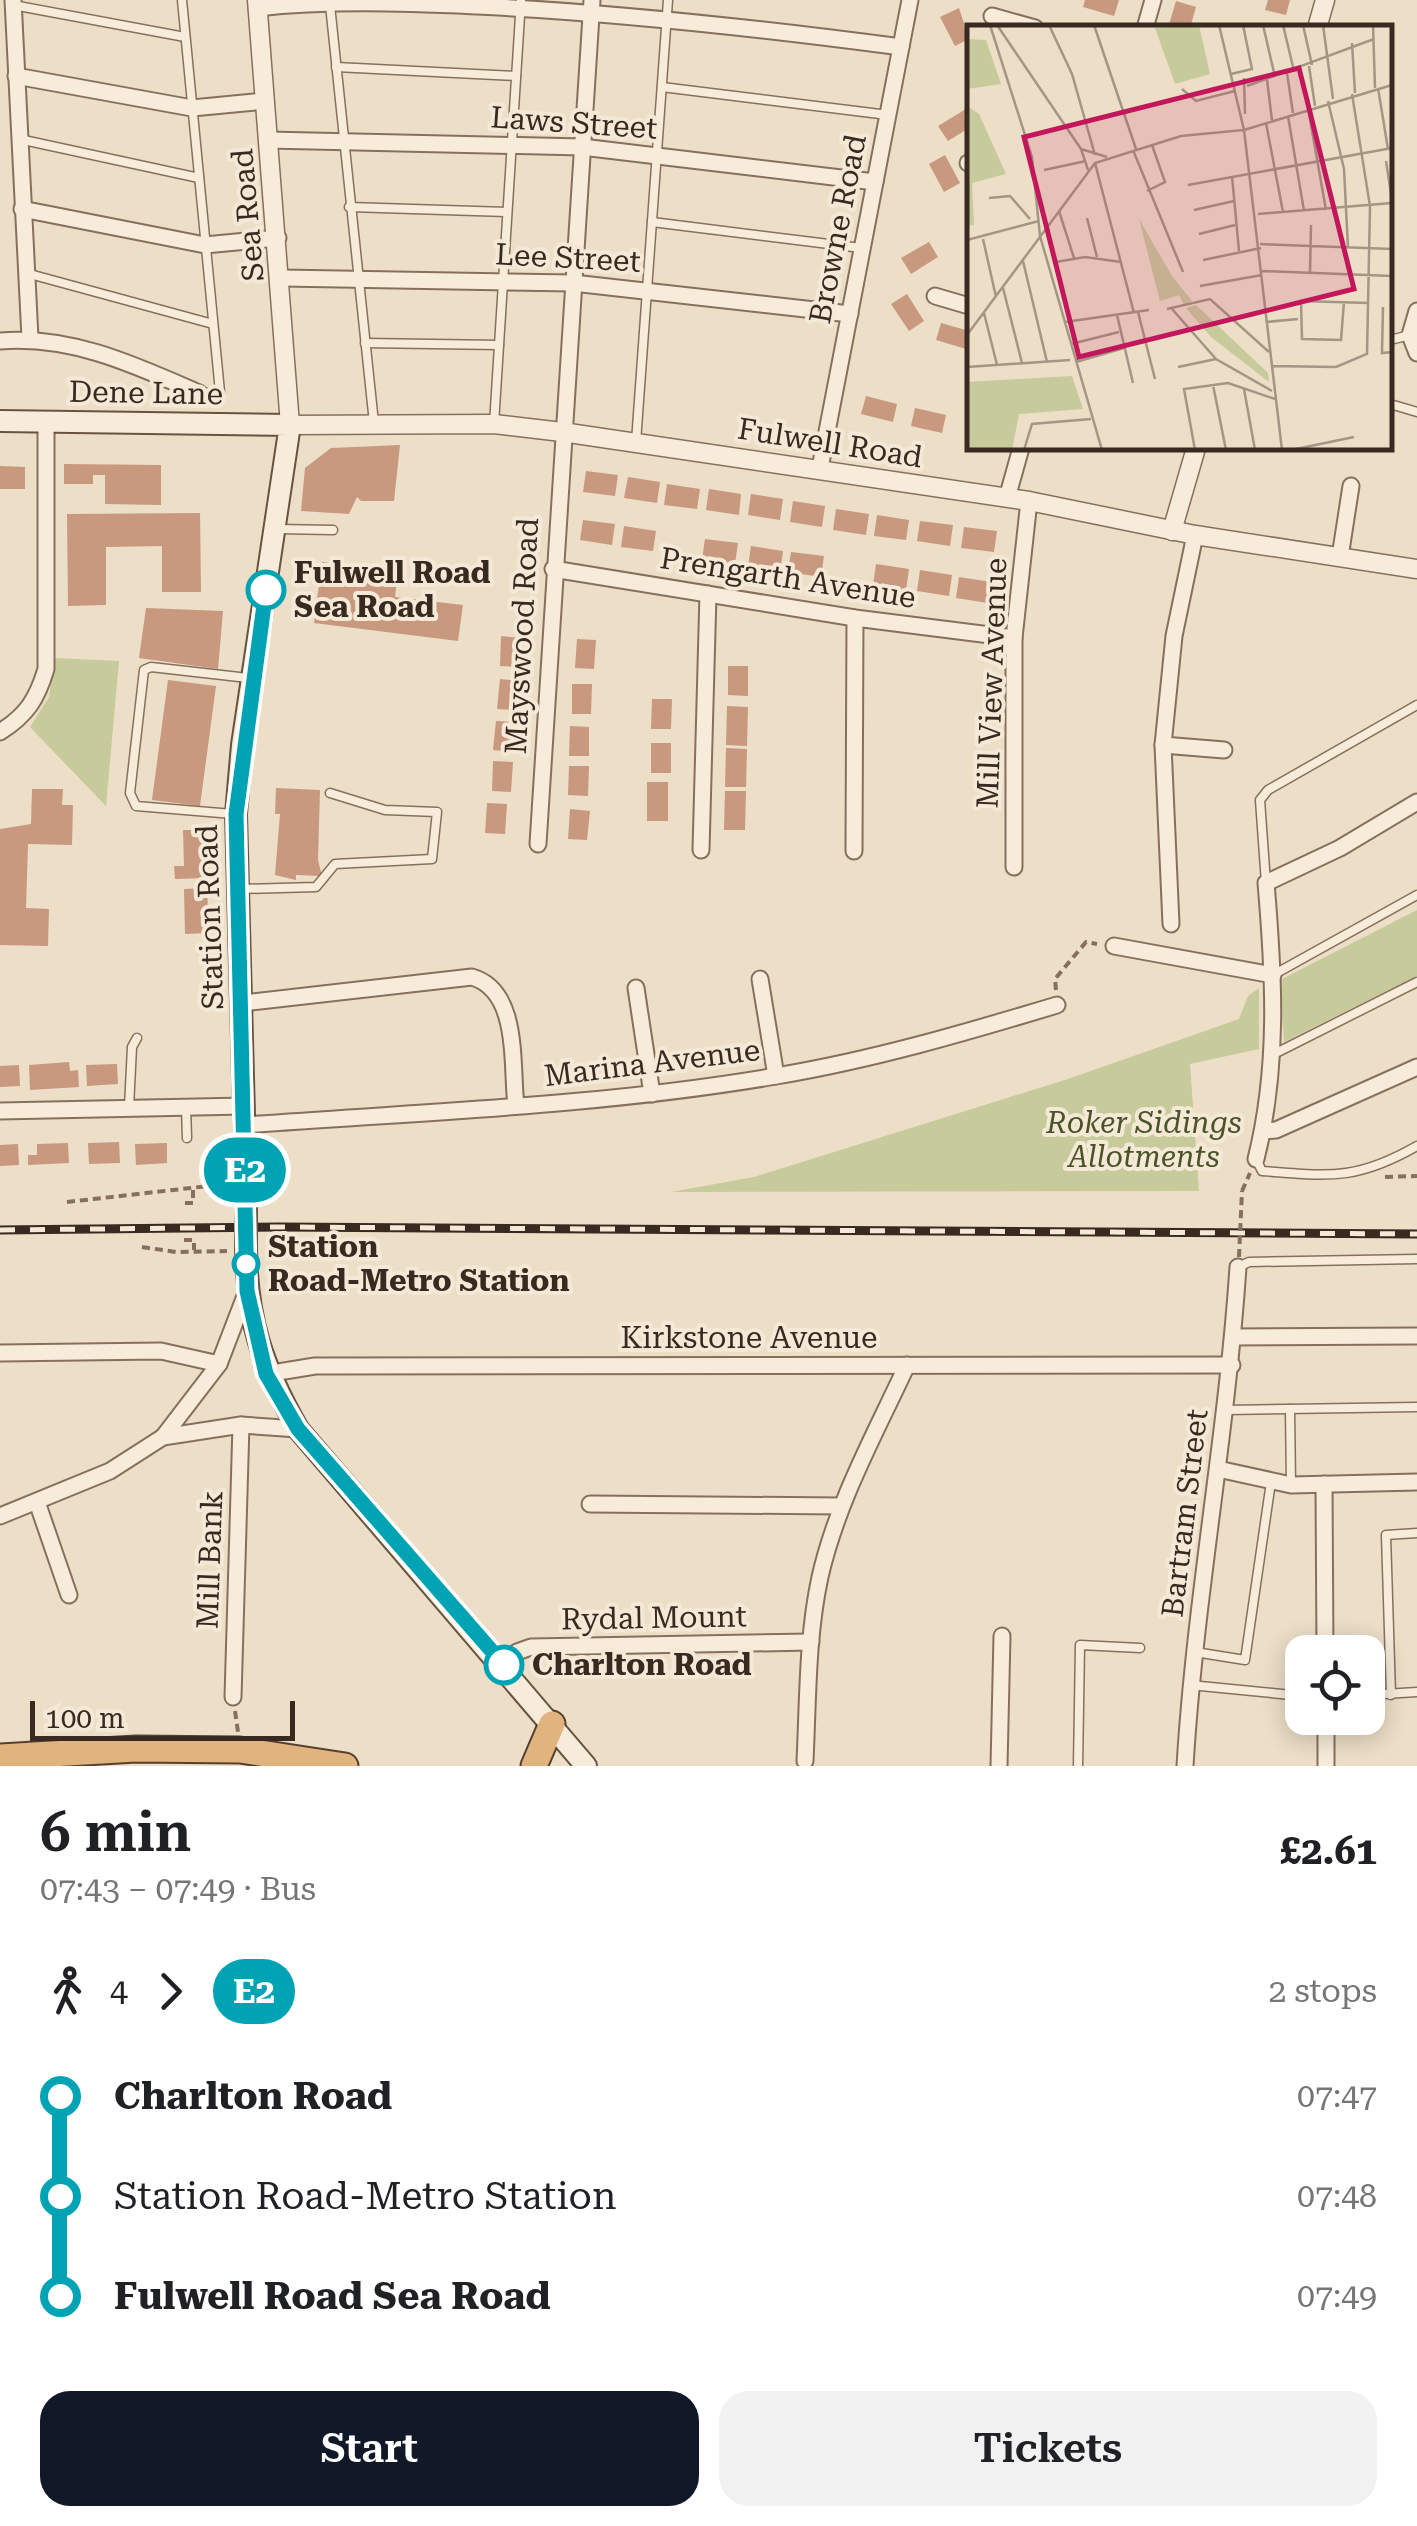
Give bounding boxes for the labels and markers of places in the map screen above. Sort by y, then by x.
place label: Fulwell Road Sea Road [294,555,491,624]
marker: Fulwell Road Sea Road [247,571,285,609]
place label: Station Road-Metro Station [268,1229,570,1298]
marker: Station Road-Metro Station [233,1251,259,1277]
marker: Charlton Road [485,1646,523,1684]
place label: Charlton Road [532,1647,752,1682]

